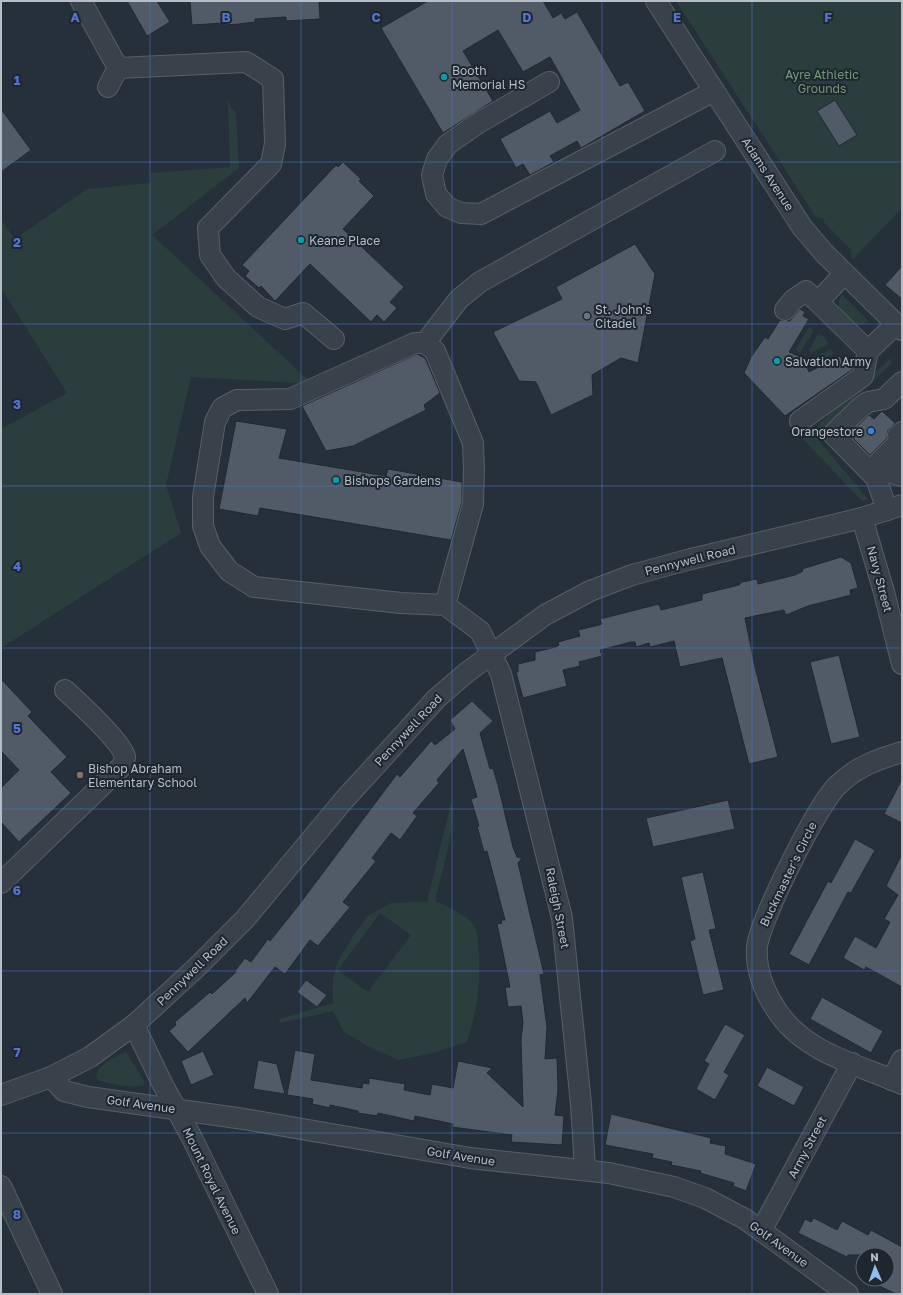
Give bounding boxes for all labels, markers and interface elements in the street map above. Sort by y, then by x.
text: A [70,9,80,25]
text: B [221,9,231,25]
text: C [371,9,381,25]
text: D [522,9,532,25]
text: E [673,9,681,25]
text: F [824,9,832,25]
place label: Booth Memorial HS [452,63,526,92]
park label: Ayre Athletic Grounds [785,67,859,96]
text: 1 [14,72,21,88]
marker: Booth Memorial HS [439,72,449,82]
street label: Adams Avenue [739,135,797,214]
place label: Keane Place [309,233,380,248]
text: 2 [13,234,21,250]
marker: Keane Place [296,235,306,245]
place label: St. John's Citadel [595,302,652,331]
marker: St. John's Citadel [582,311,592,321]
place label: Salvation Army [785,354,872,369]
marker: Salvation Army [772,356,782,366]
text: 3 [13,396,21,412]
place label: Orangestore [791,424,863,439]
marker: Orangestore [866,426,876,436]
place label: Bishops Gardens [344,473,441,488]
marker: Bishops Gardens [331,475,341,485]
street label: Pennywell Road [643,541,737,579]
street label: Navy Street [864,544,896,614]
text: 4 [13,558,21,574]
street label: Pennywell Road [371,691,445,769]
text: 5 [13,720,21,736]
place label: Bishop Abraham Elementary School [88,761,197,790]
marker: Bishop Abraham Elementary School [75,770,85,780]
street label: Buckmaster's Circle [756,819,820,929]
street label: Raleigh Street [543,866,573,950]
text: 6 [13,882,21,898]
street label: Pennywell Road [153,933,231,1009]
text: 7 [13,1044,21,1060]
street label: Golf Avenue [106,1092,176,1116]
street label: Army Street [784,1113,830,1181]
street label: Mount Royal Avenue [180,1125,244,1237]
street label: Golf Avenue [426,1143,496,1169]
text: 8 [13,1206,21,1222]
street label: Golf Avenue [747,1218,811,1270]
north arrow [855,1247,895,1287]
text: N [870,1250,879,1263]

